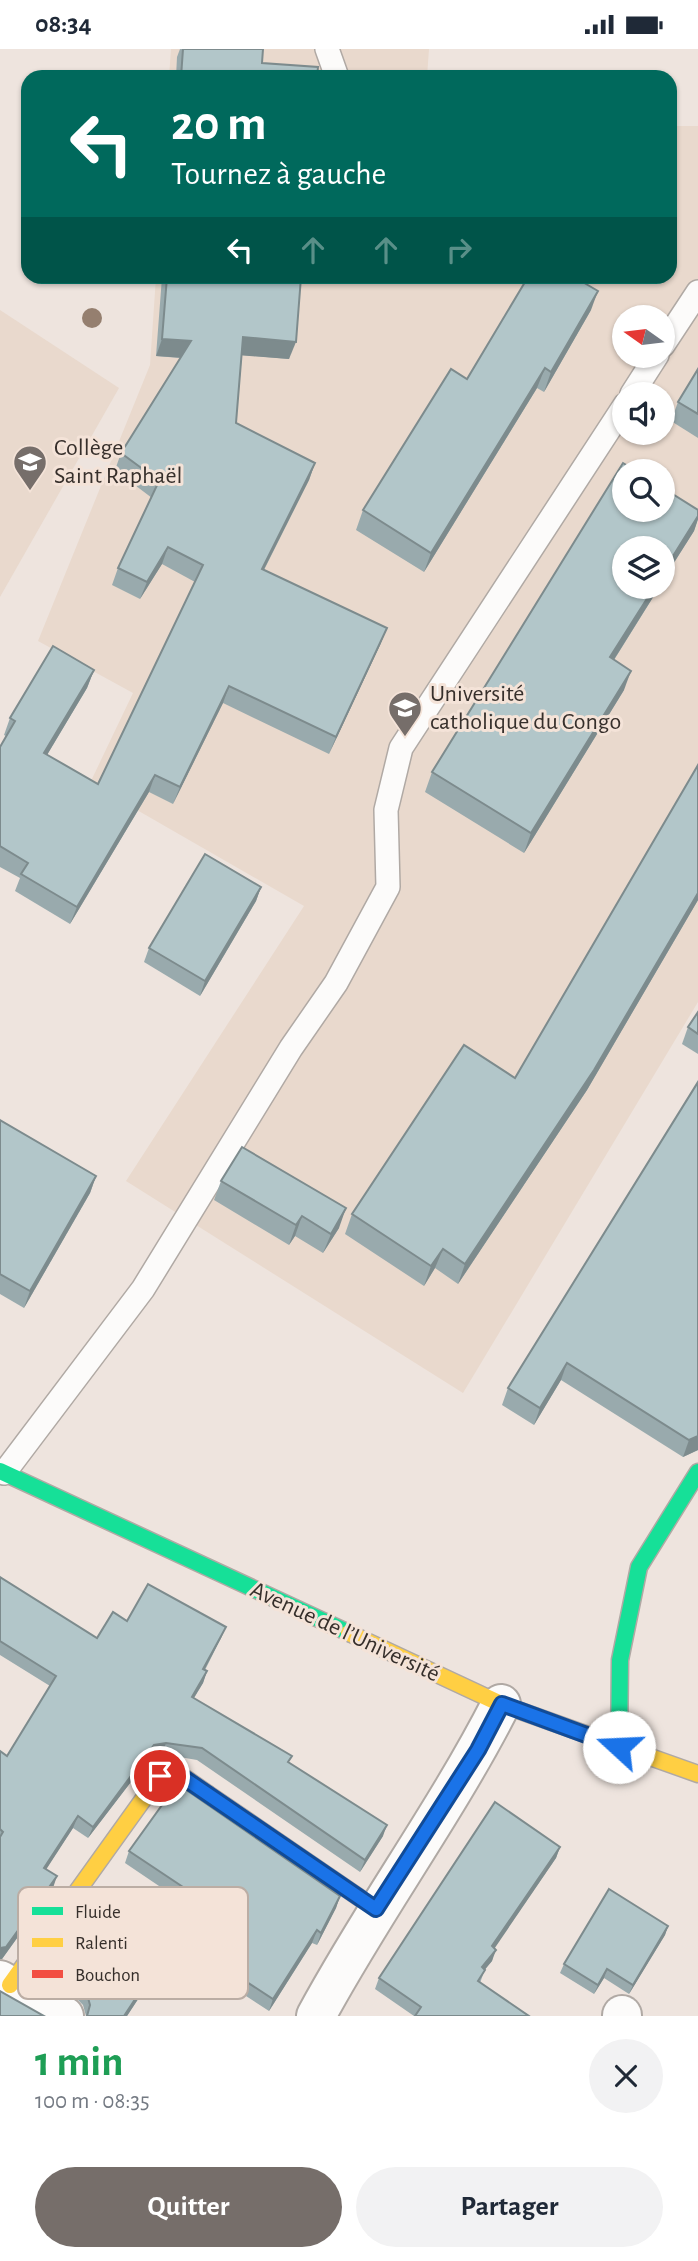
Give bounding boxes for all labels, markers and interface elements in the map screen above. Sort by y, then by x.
text: 08:34 [35,11,92,37]
icon: left [56,98,147,189]
text: 20 m [171,100,267,149]
text: Tournez à gauche [171,158,386,190]
icon: left [221,231,259,269]
icon: ahead [294,231,332,269]
icon: ahead [367,231,405,269]
icon: right [440,231,478,269]
north arrow [612,305,676,367]
map controls [612,305,675,599]
button: sound [612,382,675,445]
place label: Collège Saint Raphaël [54,436,182,488]
school or university icon: Collège Saint Raphaël [11,443,49,492]
button: search [612,459,675,522]
button: layers [612,536,675,599]
place label: Université catholique du Congo [430,682,621,734]
school or university icon: Université catholique du Congo [386,689,424,738]
street label: Avenue de l’Université [247,1578,443,1686]
position arrow [582,1710,656,1784]
pin [130,1746,190,1806]
icon: arrive [141,1757,179,1795]
legend [18,1887,248,1999]
text: Fluide [75,1903,121,1922]
text: Ralenti [75,1934,128,1953]
text: Bouchon [75,1966,140,1985]
button: close [589,2039,663,2113]
text: 1 min [35,2041,124,2083]
text: 100 m · 08:35 [35,2090,150,2113]
button: Quitter [35,2167,342,2247]
button: Partager [356,2167,663,2247]

